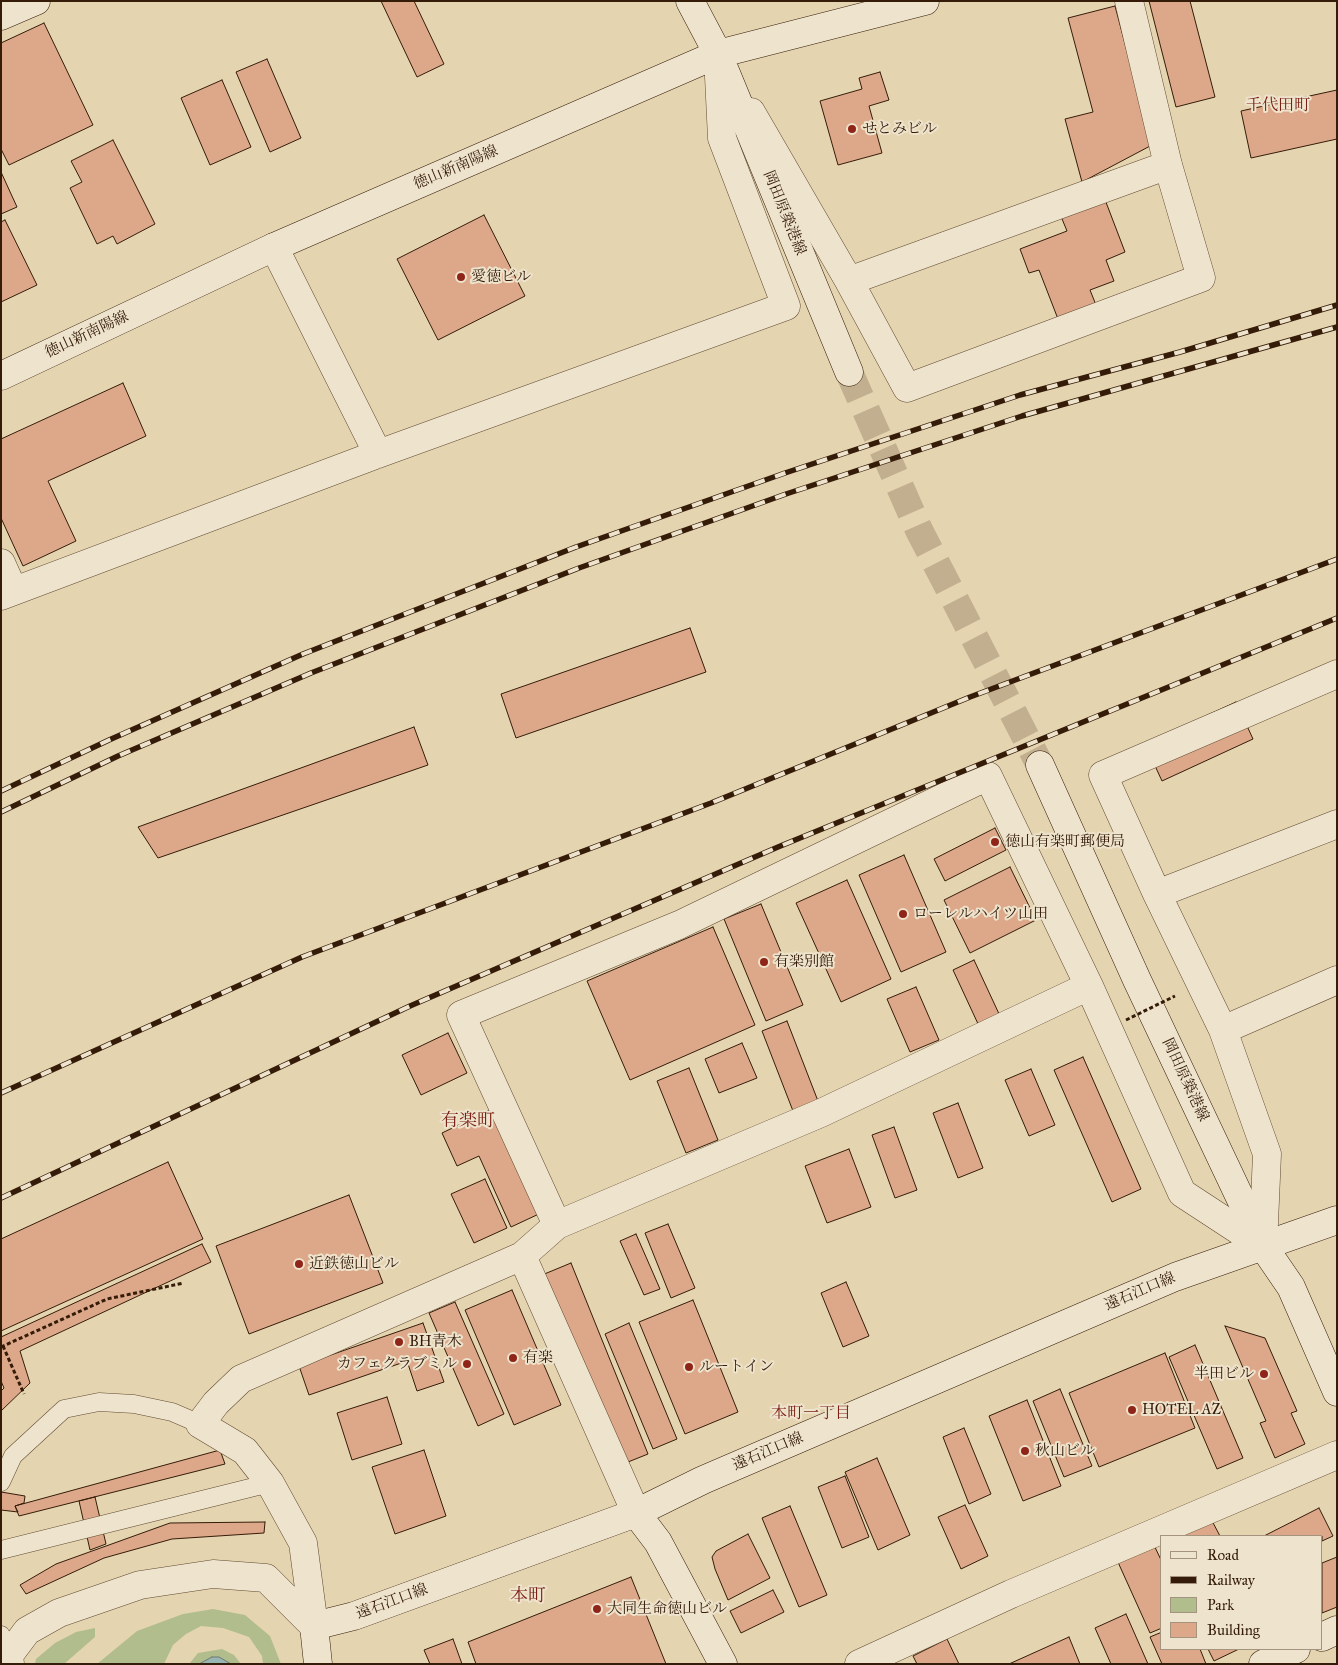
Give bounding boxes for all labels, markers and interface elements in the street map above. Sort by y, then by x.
district label: 千代田町 [1246,96,1310,116]
place label: せとみビル [862,120,937,138]
marker: せとみビル [846,123,858,135]
street label: 徳山新南陽線 [411,142,501,194]
street label: 岡田原築港線 [759,168,809,258]
place label: 愛徳ビル [471,268,531,286]
marker: 愛徳ビル [455,271,467,283]
street label: 徳山新南陽線 [42,308,132,362]
place label: 徳山有楽町郵便局 [1005,833,1125,851]
marker: 徳山有楽町郵便局 [989,836,1001,848]
place label: ローレルハイツ山田 [913,905,1048,923]
marker: ローレルハイツ山田 [897,908,909,920]
place label: 有楽別館 [774,953,834,971]
marker: 有楽別館 [758,956,770,968]
street label: 岡田原築港線 [1158,1035,1212,1125]
district label: 有楽町 [441,1111,495,1133]
place label: 近鉄徳山ビル [309,1255,399,1273]
marker: 近鉄徳山ビル [293,1258,305,1270]
street label: 遠石江口線 [1102,1269,1178,1315]
place label: BH青木 [409,1333,462,1351]
marker: BH青木 [393,1336,405,1348]
place label: 有楽 [523,1349,553,1367]
marker: 有楽 [507,1352,519,1364]
place label: カフェクラブミル [337,1355,457,1373]
marker: カフェクラブミル [461,1358,473,1370]
place label: ルートイン [699,1358,774,1376]
marker: ルートイン [683,1361,695,1373]
place label: 半田ビル [1194,1365,1254,1383]
marker: 半田ビル [1258,1368,1270,1380]
place label: HOTEL AZ [1142,1401,1221,1419]
district label: 本町一丁目 [771,1404,851,1424]
marker: HOTEL AZ [1126,1404,1138,1416]
street label: 遠石江口線 [730,1429,806,1475]
place label: 秋山ビル [1035,1442,1095,1460]
marker: 秋山ビル [1019,1445,1031,1457]
legend [1160,1535,1323,1650]
text: Road [1207,1546,1239,1564]
text: Railway [1207,1571,1255,1589]
street label: 遠石江口線 [354,1581,430,1623]
district label: 本町 [510,1586,546,1608]
text: Park [1207,1596,1234,1614]
place label: 大同生命徳山ビル [607,1600,727,1618]
marker: 大同生命徳山ビル [591,1603,603,1615]
text: Building [1207,1621,1260,1639]

